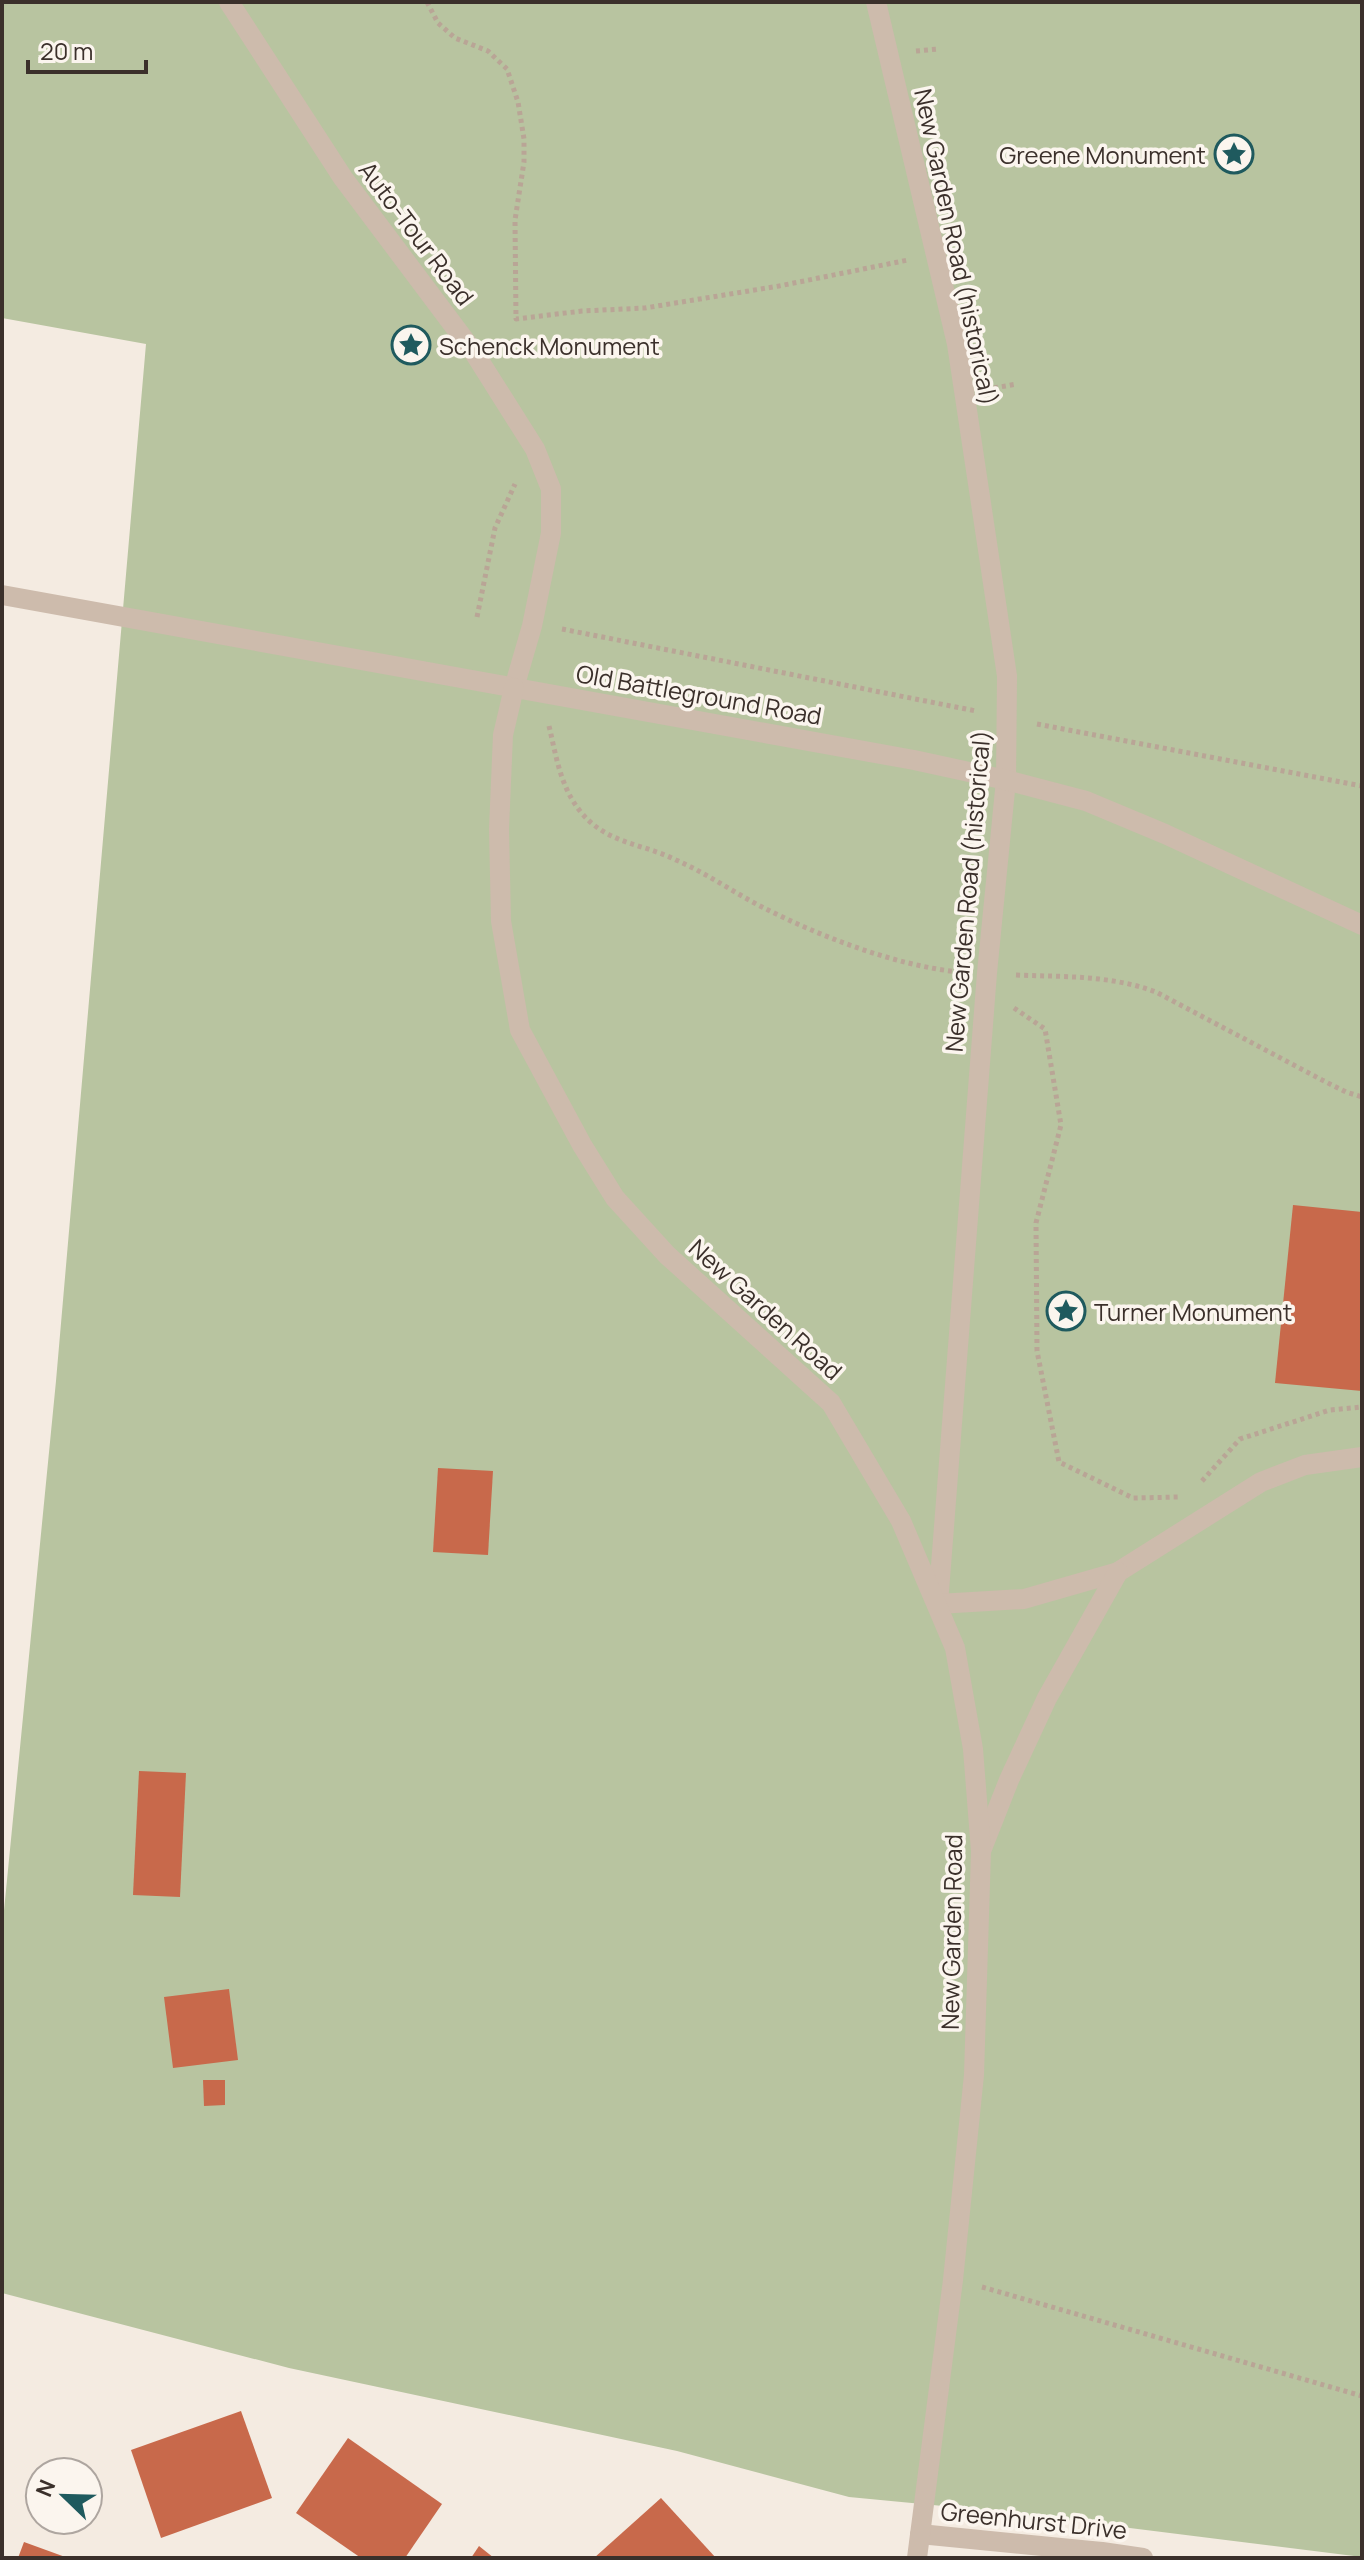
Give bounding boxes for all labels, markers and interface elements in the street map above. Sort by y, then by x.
scale bar [28,24,146,74]
text: 20 m [40,34,93,67]
street label: New Garden Road (historical) [907,86,1007,408]
place icon: Greene Monument [1213,133,1255,175]
place label: Greene Monument [999,138,1206,171]
street label: Auto-Tour Road [352,154,482,312]
place icon: Schenck Monument [390,324,432,366]
place label: Schenck Monument [439,329,660,362]
street label: Old Battleground Road [574,656,824,732]
street label: New Garden Road (historical) [936,729,998,1053]
street label: New Garden Road [682,1231,850,1387]
place icon: Turner Monument [1045,1290,1087,1332]
place label: Turner Monument [1094,1295,1292,1328]
street label: New Garden Road [933,1834,969,2030]
north arrow [24,2456,104,2536]
text: N [29,2475,62,2501]
street label: Greenhurst Drive [939,2494,1129,2546]

